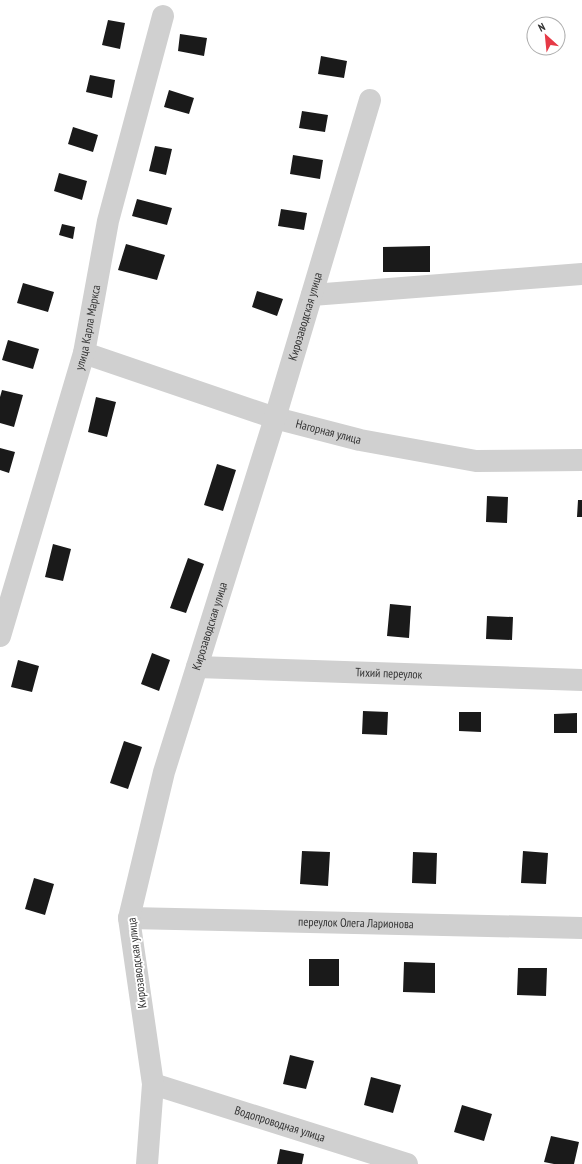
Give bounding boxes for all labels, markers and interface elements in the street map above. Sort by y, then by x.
north arrow [526,16,566,56]
text: N [536,19,547,35]
street label: Кирозаводская улица [285,270,325,362]
street label: улица Карла Маркса [71,283,103,372]
street label: Нагорная улица [294,416,363,447]
street label: Кирозаводская улица [188,580,230,672]
street label: Тихий переулок [355,664,423,682]
street label: переулок Олега Ларионова [298,914,414,931]
street label: Кирозаводская улица [123,917,150,1009]
street label: Водопроводная улица [233,1102,327,1145]

